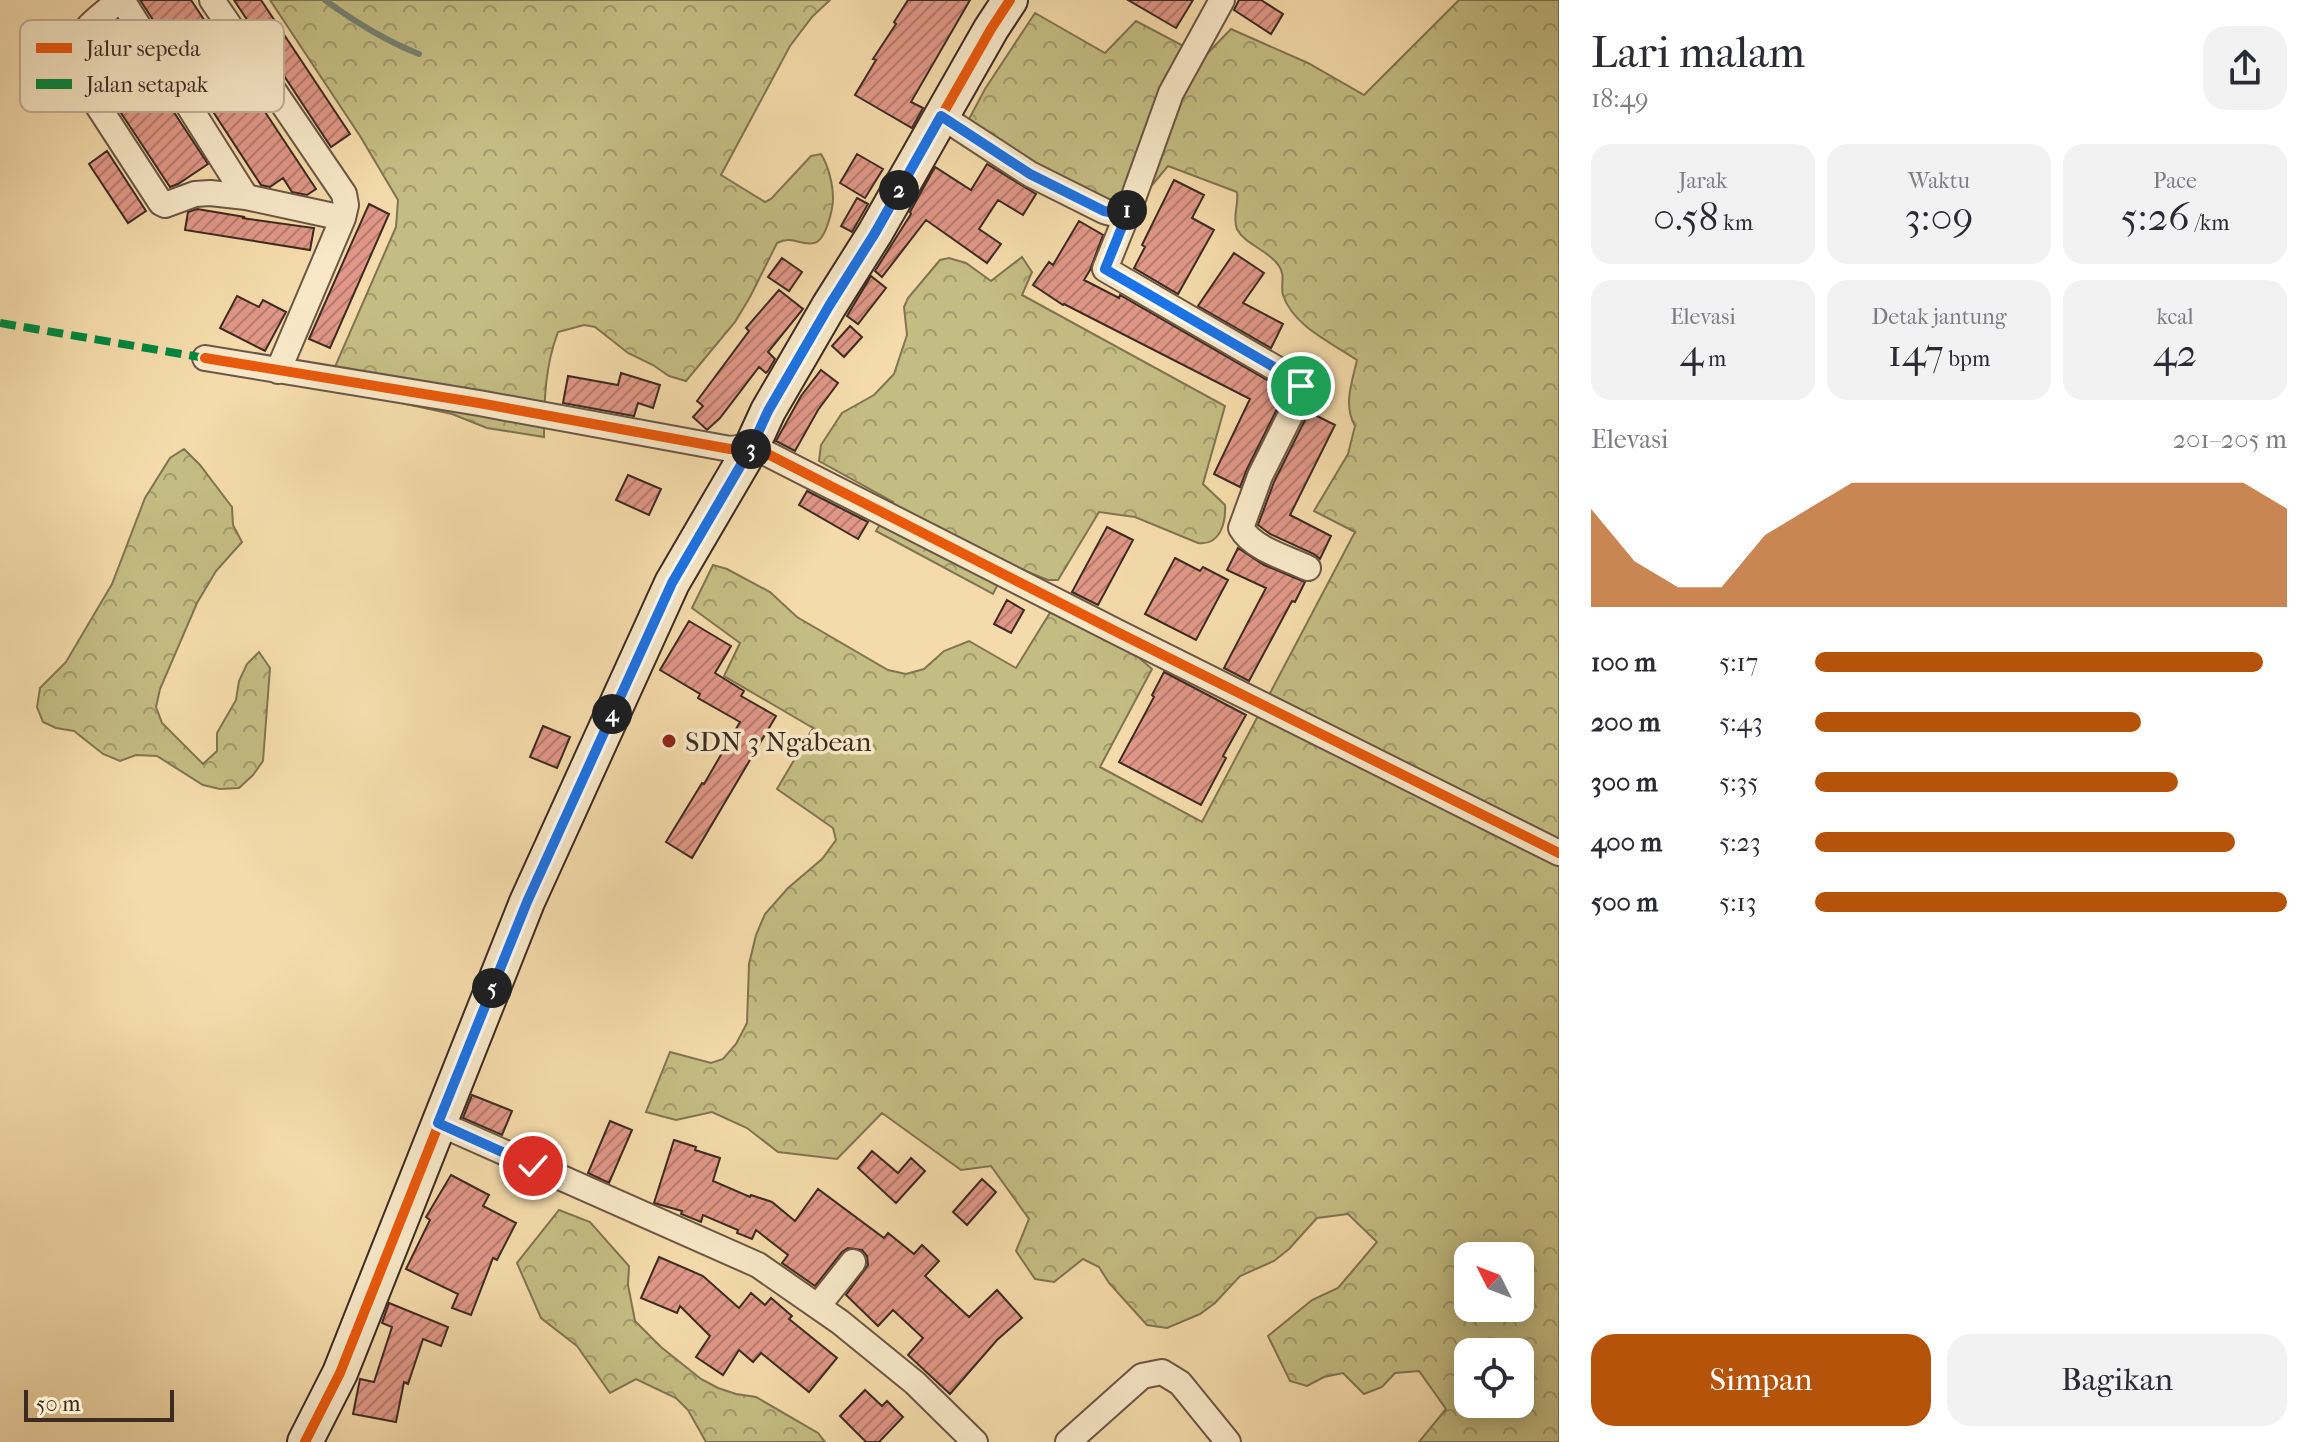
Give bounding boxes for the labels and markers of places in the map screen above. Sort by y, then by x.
pin: 2 [879,170,919,210]
pin: 1 [1107,190,1147,230]
pin [1267,352,1335,420]
pin: 3 [731,429,771,469]
pin: 4 [592,694,632,734]
place label: SDN 3 Ngabean [685,725,871,758]
marker: SDN 3 Ngabean [660,732,678,750]
pin: 5 [472,968,512,1008]
pin [499,1132,567,1200]

